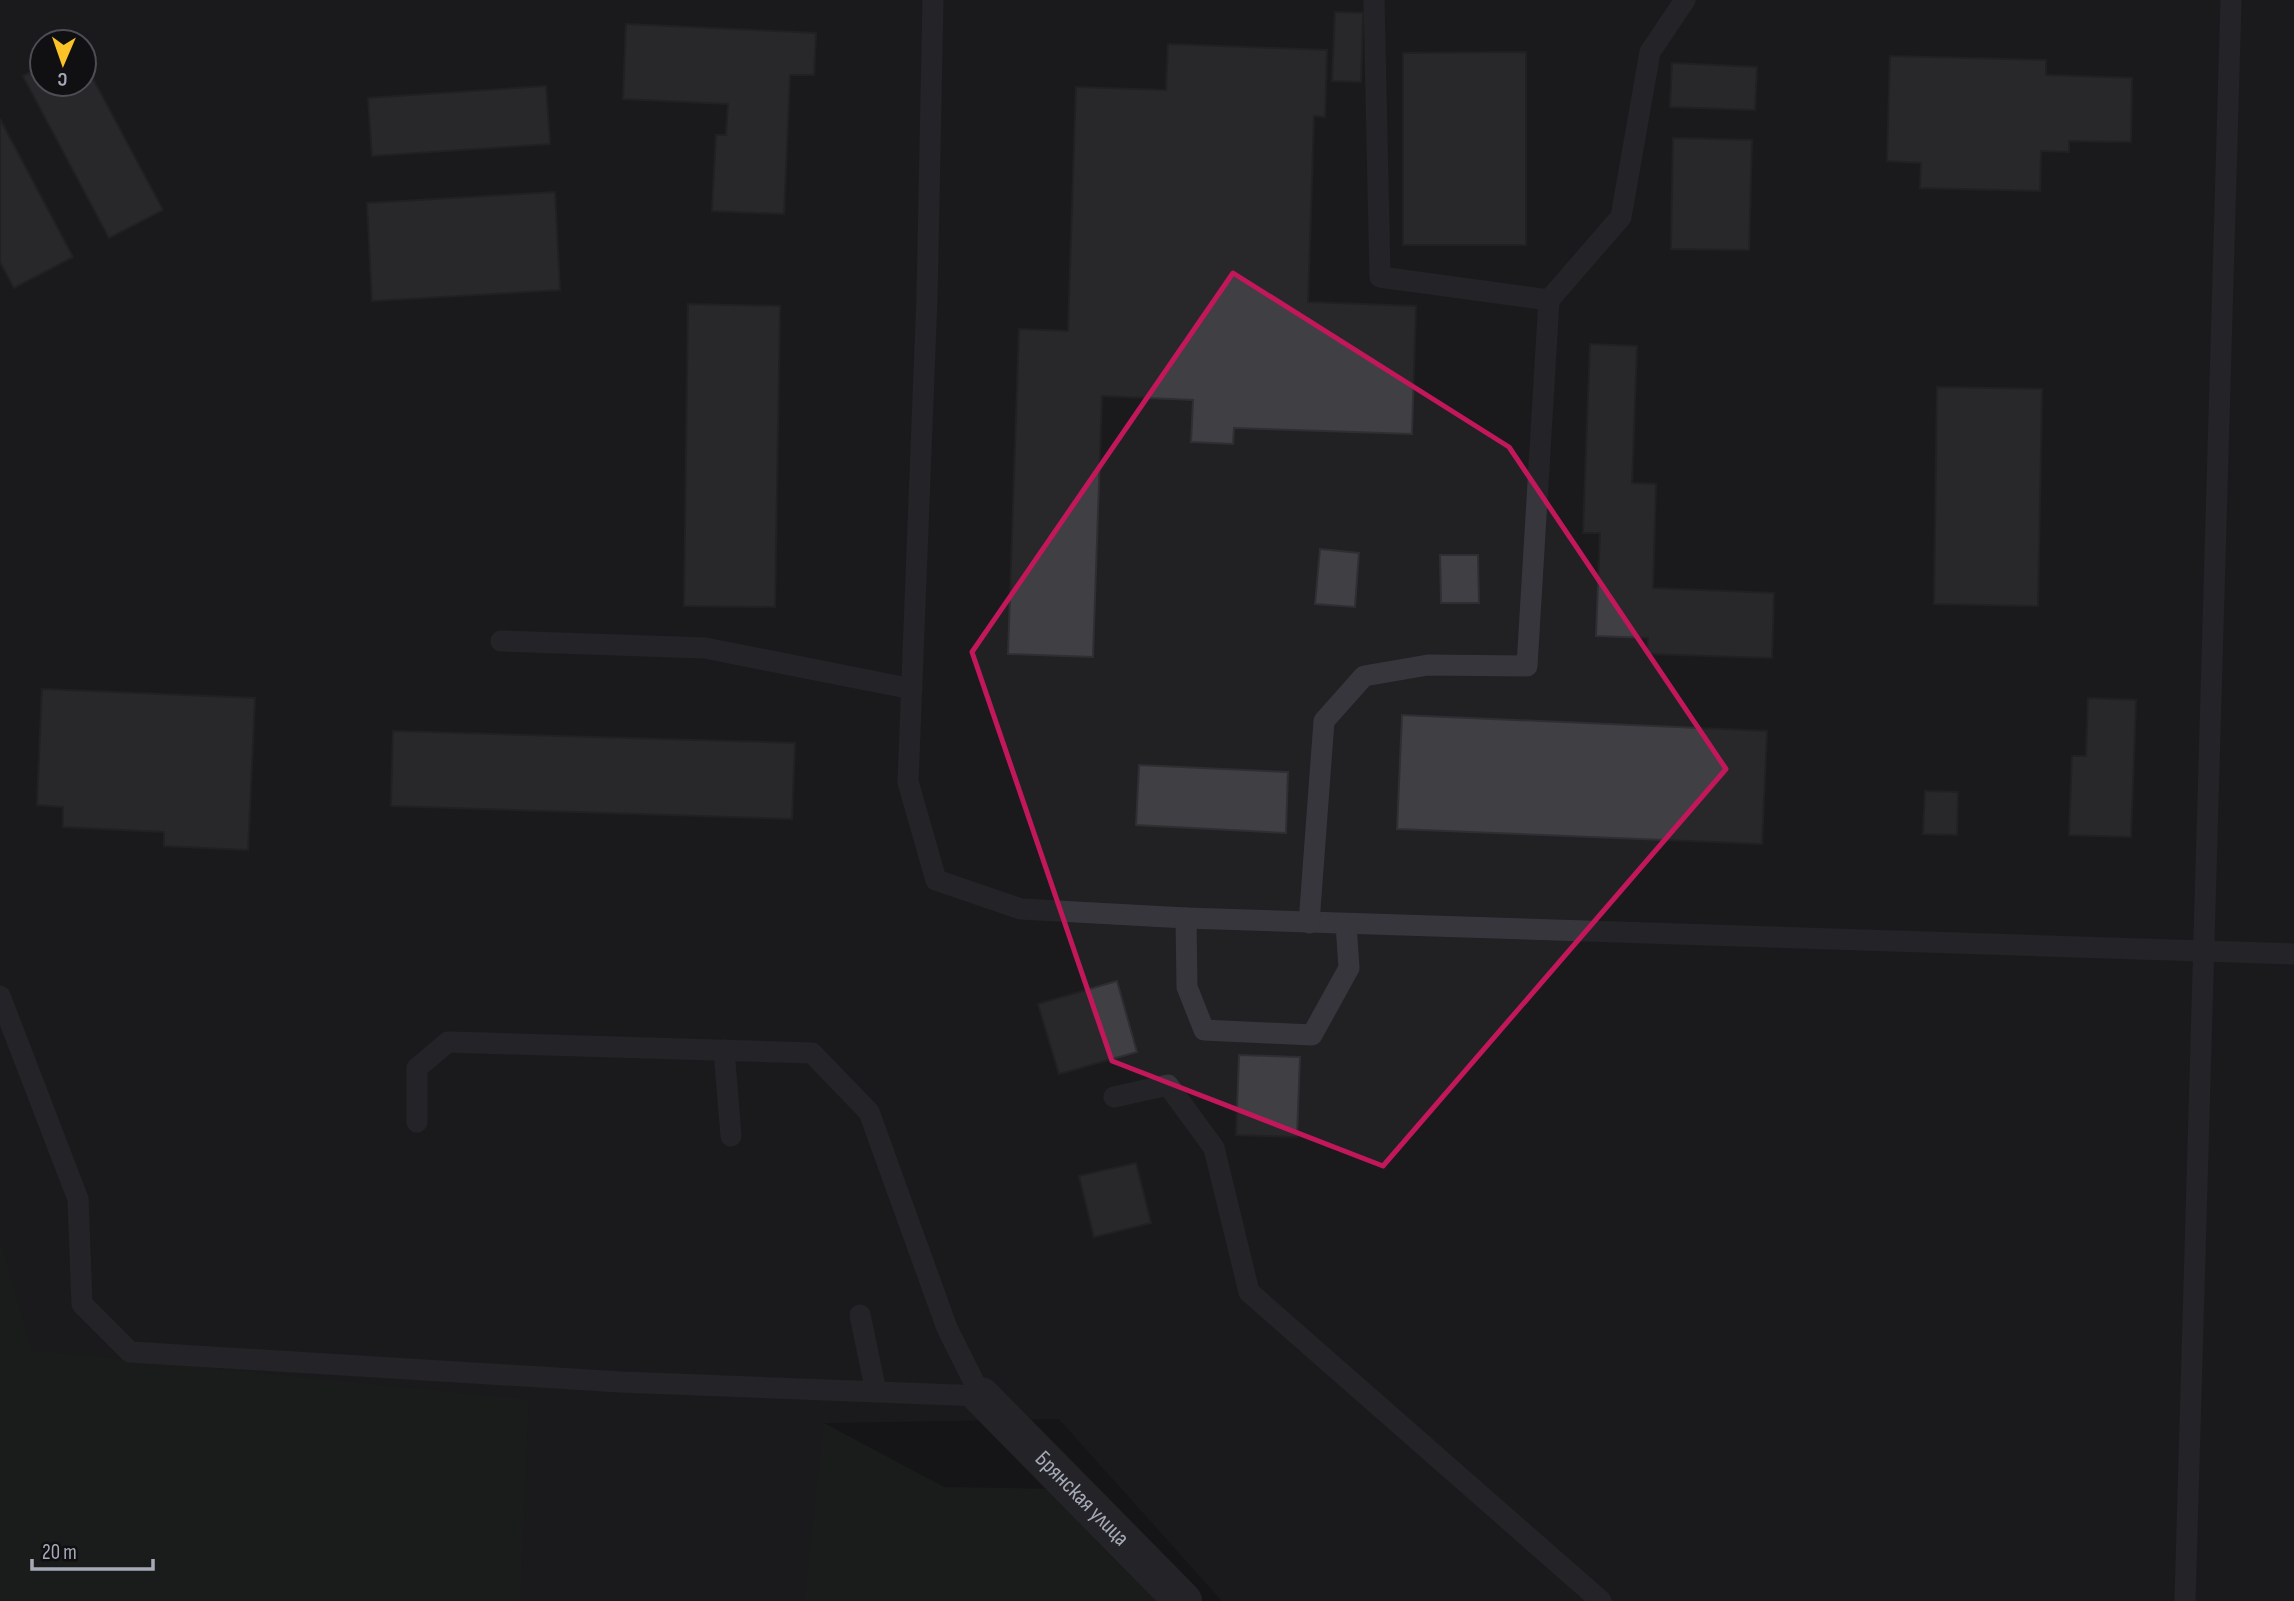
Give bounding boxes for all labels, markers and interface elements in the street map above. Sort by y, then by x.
north arrow [28,28,98,98]
text: С [57,67,68,90]
street label: Брянская улица [1029,1445,1135,1552]
scale bar [32,1528,152,1572]
text: 20 m [42,1540,77,1565]

